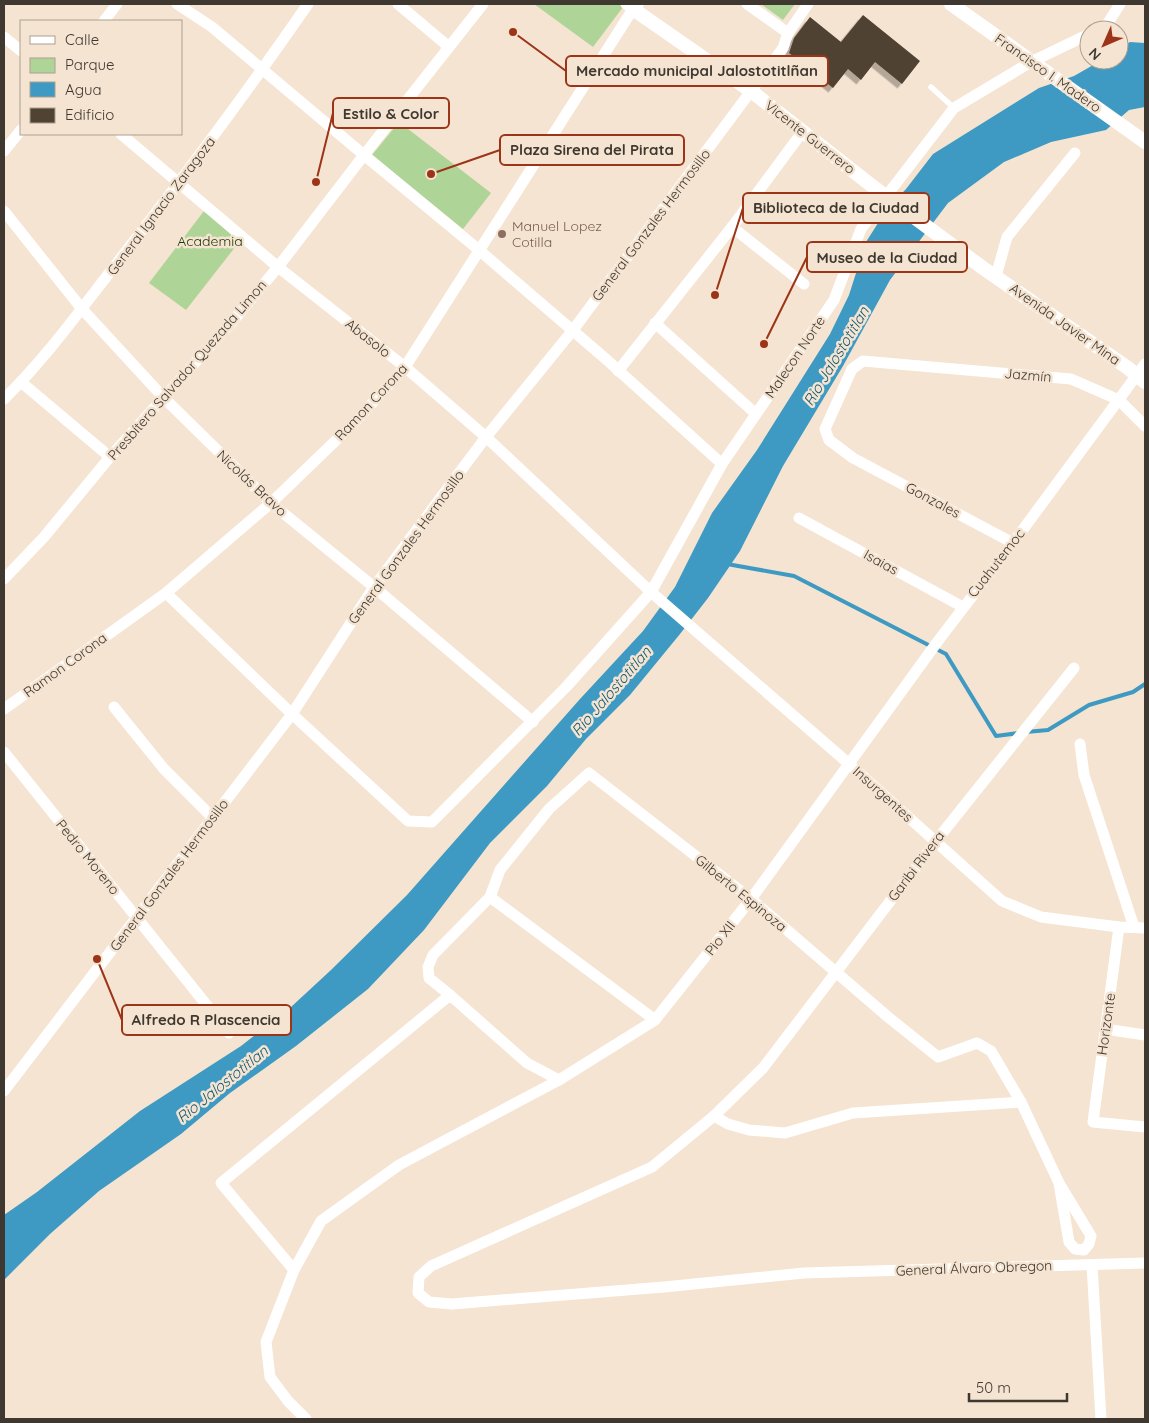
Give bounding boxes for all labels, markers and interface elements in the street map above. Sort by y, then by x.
legend [20,20,182,135]
north arrow [1079,20,1129,70]
text: Calle [65,30,99,49]
street label: Francisco I. Madero [991,30,1105,116]
text: N [1085,44,1105,64]
text: Parque [65,55,115,74]
callout: Mercado municipal Jalostotitlñan [566,56,828,86]
text: Mercado municipal Jalostotitlñan [576,61,818,80]
text: Agua [65,80,102,99]
street label: Vicente Guerrero [761,96,859,178]
callout: Estilo & Color [333,98,449,128]
text: Estilo & Color [343,104,440,123]
text: Edificio [65,105,114,124]
street label: General Ignacio Zaragoza [103,133,219,279]
callout: Plaza Sirena del Pirata [500,135,684,165]
text: Plaza Sirena del Pirata [510,140,674,159]
street label: General Gonzales Hermosillo [588,145,714,305]
callout: Biblioteca de la Ciudad [743,193,929,223]
text: Biblioteca de la Ciudad [753,198,919,217]
place label: Manuel Lopez Cotilla [512,217,602,251]
marker: Manuel Lopez Cotilla [496,228,508,240]
park label: Academia [177,232,243,250]
callout: Museo de la Ciudad [807,242,967,272]
text: Museo de la Ciudad [817,248,957,267]
street label: Presbítero Salvador Quezada Limon [104,276,270,464]
street label: Avenida Javier Mina [1006,279,1124,369]
water label: Rio Jalostotitlan [799,303,873,409]
street label: Malecon Norte [761,312,829,402]
street label: Abasolo [342,315,394,361]
street label: Ramon Corona [331,360,411,444]
street label: Jazmín [1004,364,1052,386]
street label: Nicolás Bravo [213,446,291,520]
street label: General Gonzales Hermosillo [344,466,468,628]
street label: Gonzales [903,478,963,522]
street label: Cuahutemoc [963,525,1029,601]
street label: Isaias [861,545,901,579]
street label: Ramon Corona [20,629,110,701]
water label: Rio Jalostotitlan [567,642,655,740]
street label: Insurgentes [849,762,917,826]
street label: General Gonzales Hermosillo [106,795,232,955]
street label: Pedro Moreno [52,816,124,898]
street label: Garibi Rivera [884,827,948,905]
street label: Gilberto Espinoza [692,851,790,935]
street label: Pio XII [701,917,739,959]
street label: Horizonte [1093,992,1119,1056]
callout: Alfredo R Plascencia [122,1005,291,1035]
text: Alfredo R Plascencia [132,1010,280,1029]
water label: Rio Jalostotitlan [172,1041,272,1127]
street label: General Álvaro Obregon [895,1256,1053,1280]
scale bar [969,1370,1066,1402]
text: 50 m [976,1378,1011,1397]

